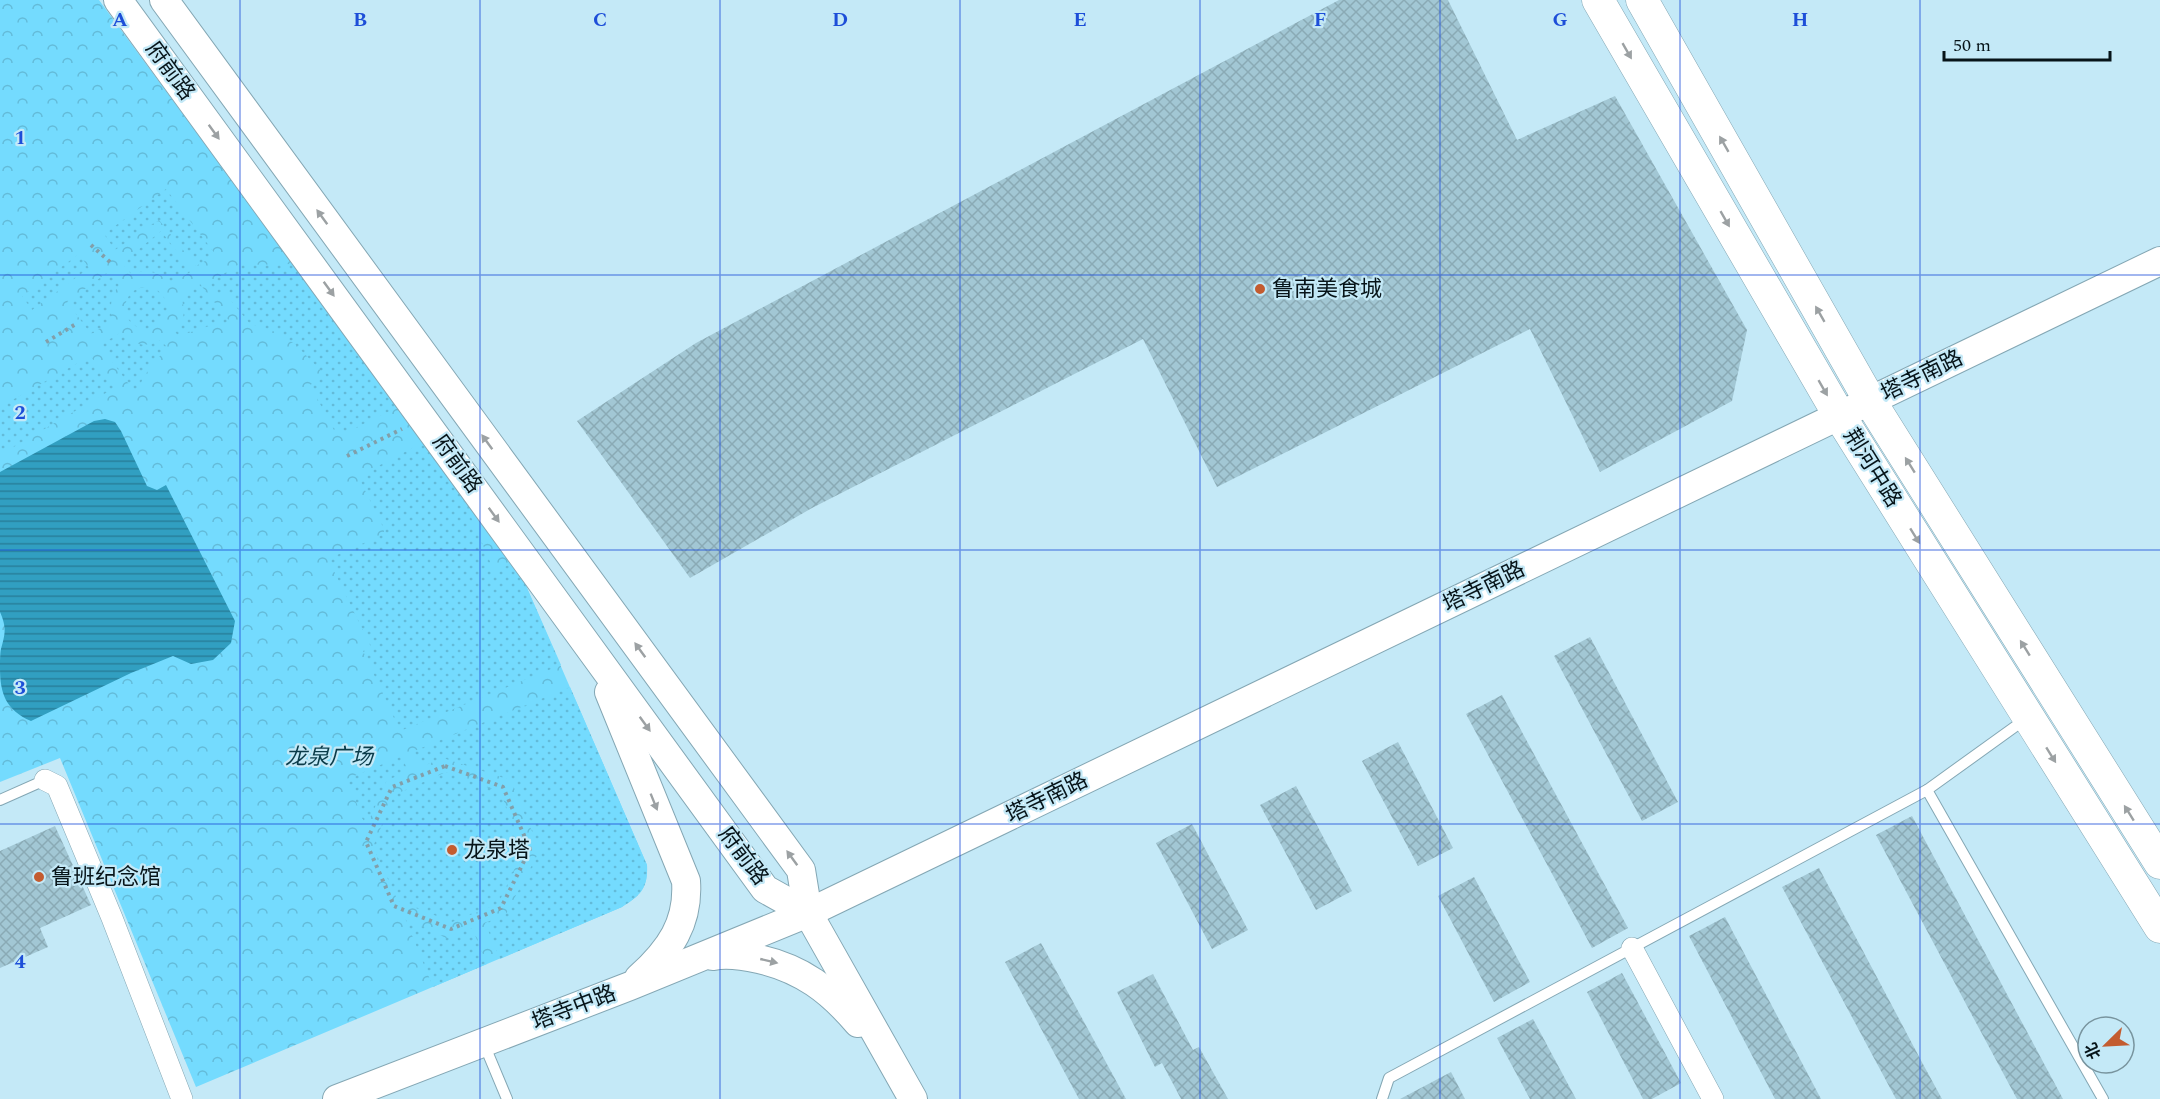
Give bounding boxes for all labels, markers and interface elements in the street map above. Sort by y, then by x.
text: A [112,5,128,35]
text: B [353,5,367,35]
text: C [593,5,607,35]
text: D [832,5,848,35]
text: E [1073,5,1087,35]
text: F [1314,5,1326,35]
text: G [1552,5,1568,35]
text: H [1792,5,1808,35]
scale bar [1944,24,2110,62]
text: 50 m [1953,32,1991,59]
street label: 府前路 [137,35,203,107]
one-way arrow [1622,42,1632,59]
text: 1 [14,123,26,153]
one-way arrow [208,124,220,140]
one-way arrow [1719,135,1729,152]
one-way arrow [317,209,329,224]
one-way arrow [1720,211,1731,227]
place label: 鲁南美食城 [1272,273,1382,306]
one-way arrow [323,282,335,297]
marker: 鲁南美食城 [1253,282,1267,296]
one-way arrow [1815,305,1825,322]
street label: 塔寺南路 [1875,342,1969,410]
one-way arrow [1818,380,1829,396]
text: 2 [14,398,26,428]
street label: 荆河中路 [1835,422,1909,514]
street label: 府前路 [424,428,490,500]
one-way arrow [481,434,493,450]
one-way arrow [1905,457,1916,473]
one-way arrow [487,507,499,522]
one-way arrow [1909,528,1920,545]
street label: 塔寺南路 [1437,553,1531,621]
one-way arrow [2020,640,2031,656]
one-way arrow [634,642,646,658]
text: 3 [14,673,26,703]
one-way arrow [639,715,651,731]
park label: 龙泉广场 [285,741,375,774]
one-way arrow [2046,747,2057,763]
street label: 塔寺南路 [1000,764,1094,832]
one-way arrow [650,793,659,811]
one-way arrow [2123,805,2134,821]
street label: 府前路 [710,820,776,892]
place label: 龙泉塔 [464,834,530,867]
marker: 龙泉塔 [445,843,459,857]
one-way arrow [786,850,798,866]
place label: 鲁班纪念馆 [51,861,161,894]
marker: 鲁班纪念馆 [32,870,46,884]
text: 4 [14,947,26,977]
one-way arrow [760,957,778,967]
street label: 塔寺中路 [527,977,621,1039]
north arrow [2076,1015,2136,1075]
text: 北 [2079,1038,2107,1063]

